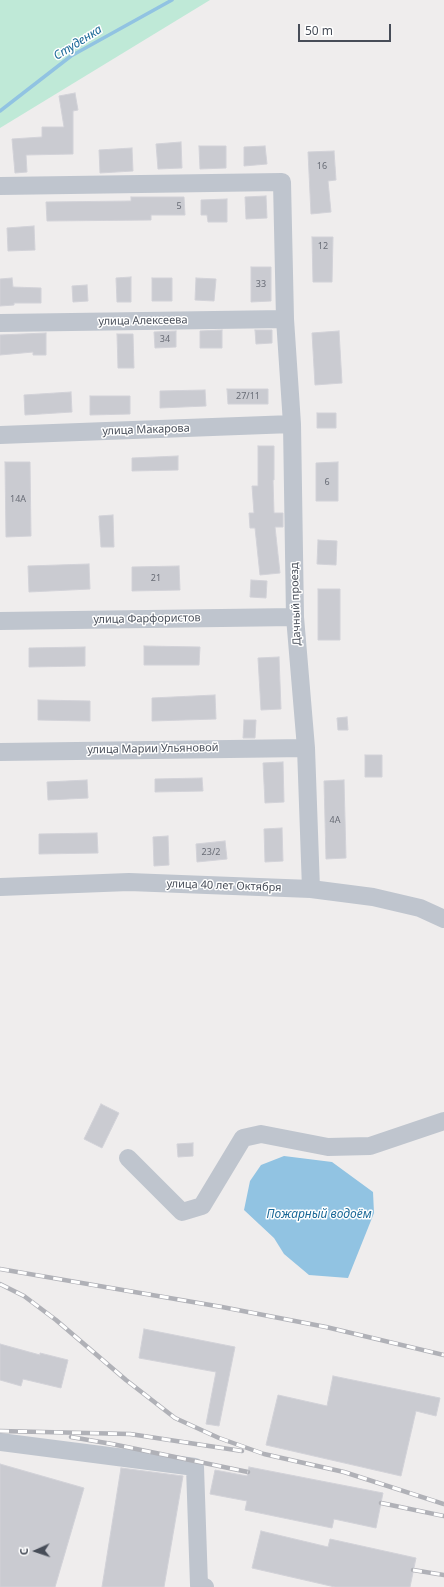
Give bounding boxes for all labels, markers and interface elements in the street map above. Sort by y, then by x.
scale bar [300,16,393,42]
text: 50 m [305,22,333,39]
water label: Студенка [51,23,105,63]
house number: 16 [317,161,327,171]
house number: 5 [176,201,182,211]
house number: 12 [318,241,328,251]
house number: 33 [256,279,266,289]
street label: улица Алексеева [98,314,188,328]
house number: 34 [160,334,170,344]
house number: 27/11 [236,391,260,401]
street label: улица Макарова [102,422,190,438]
house number: 6 [324,477,330,487]
house number: 14А [10,494,26,504]
street label: Дачный проезд [288,562,304,646]
house number: 21 [151,573,161,583]
street label: улица Фарфористов [93,611,201,627]
street label: улица Марии Ульяновой [87,741,219,757]
house number: 4А [330,815,340,825]
house number: 23/2 [202,847,220,857]
street label: улица 40 лет Октября [166,877,282,895]
water label: Пожарный водоём [266,1208,372,1222]
north arrow [16,1531,56,1571]
text: С [16,1548,31,1556]

